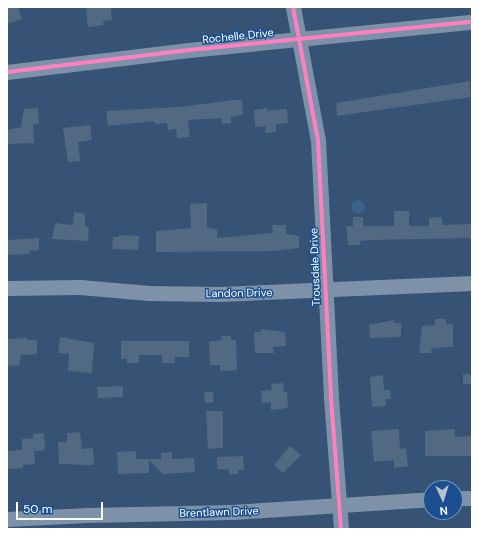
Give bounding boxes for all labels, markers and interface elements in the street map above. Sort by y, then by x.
street label: Rochelle Drive [202,26,274,46]
street label: Trousdale Drive [307,228,323,306]
street label: Landon Drive [205,286,273,300]
north arrow [423,480,463,520]
scale bar [18,494,105,520]
text: 50 m [23,501,52,517]
street label: Brentlawn Drive [179,504,259,520]
text: N [439,504,448,518]

